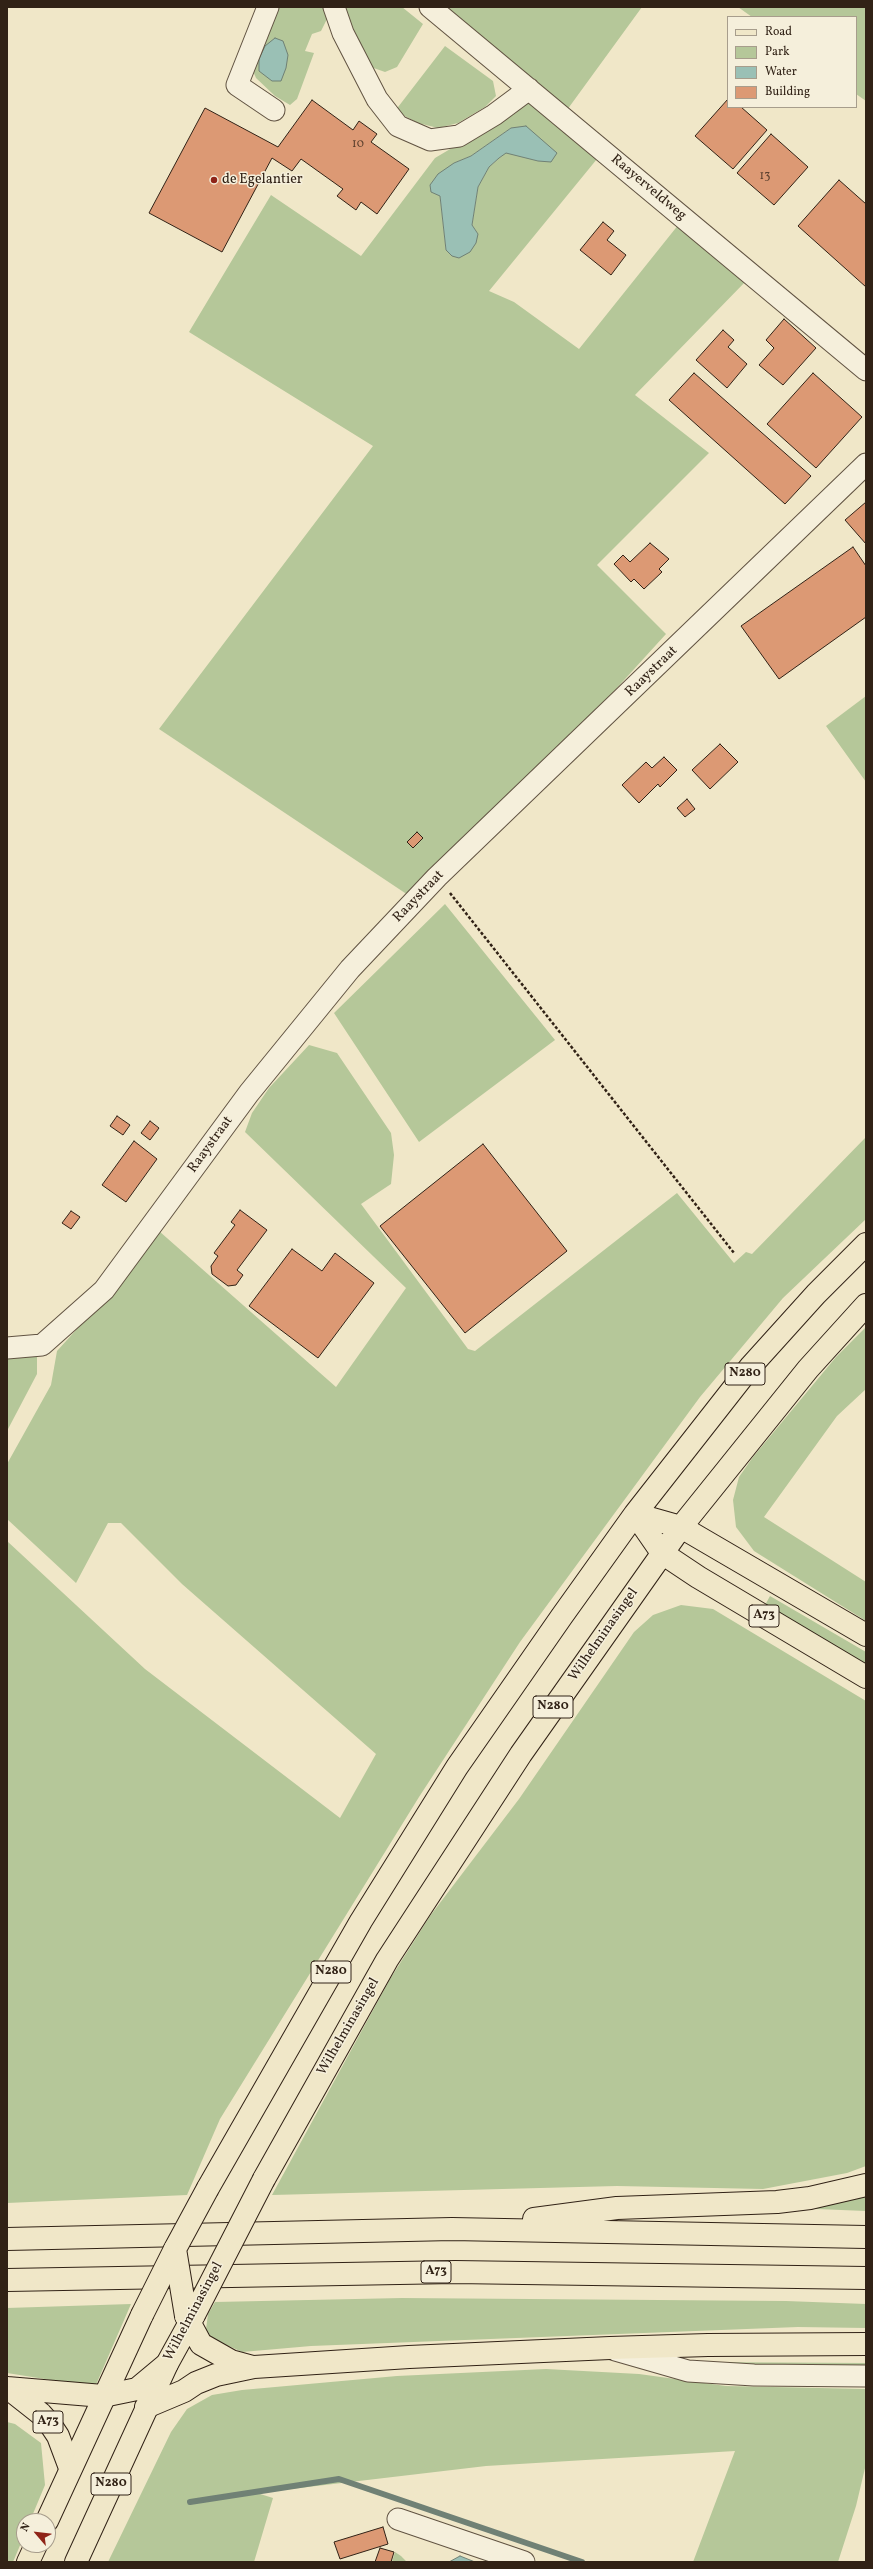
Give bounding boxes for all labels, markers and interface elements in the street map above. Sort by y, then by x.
legend [727,16,857,108]
text: Road [765,24,792,40]
text: Park [765,44,790,60]
text: Water [765,64,797,80]
text: Building [765,84,810,100]
house number: 10 [352,138,364,152]
street label: Raayerveldweg [607,152,689,224]
house number: 13 [760,170,770,184]
place label: de Egelantier [222,172,303,188]
marker: de Egelantier [209,175,219,185]
street label: Raaystraat [622,643,682,701]
street label: Raaystraat [390,867,448,927]
street label: Raaystraat [185,1113,237,1177]
road number: N280 [725,1363,765,1385]
street label: Wilhelminasingel [566,1585,642,1685]
road number: A73 [749,1605,779,1627]
road number: N280 [533,1696,573,1718]
road number: N280 [311,1961,351,1983]
street label: Wilhelminasingel [314,1975,384,2079]
street label: Wilhelminasingel [161,2260,227,2364]
road number: A73 [421,2261,451,2283]
road number: A73 [33,2411,63,2433]
road number: N280 [91,2473,131,2495]
north arrow [16,2513,56,2553]
text: N [17,2521,34,2535]

